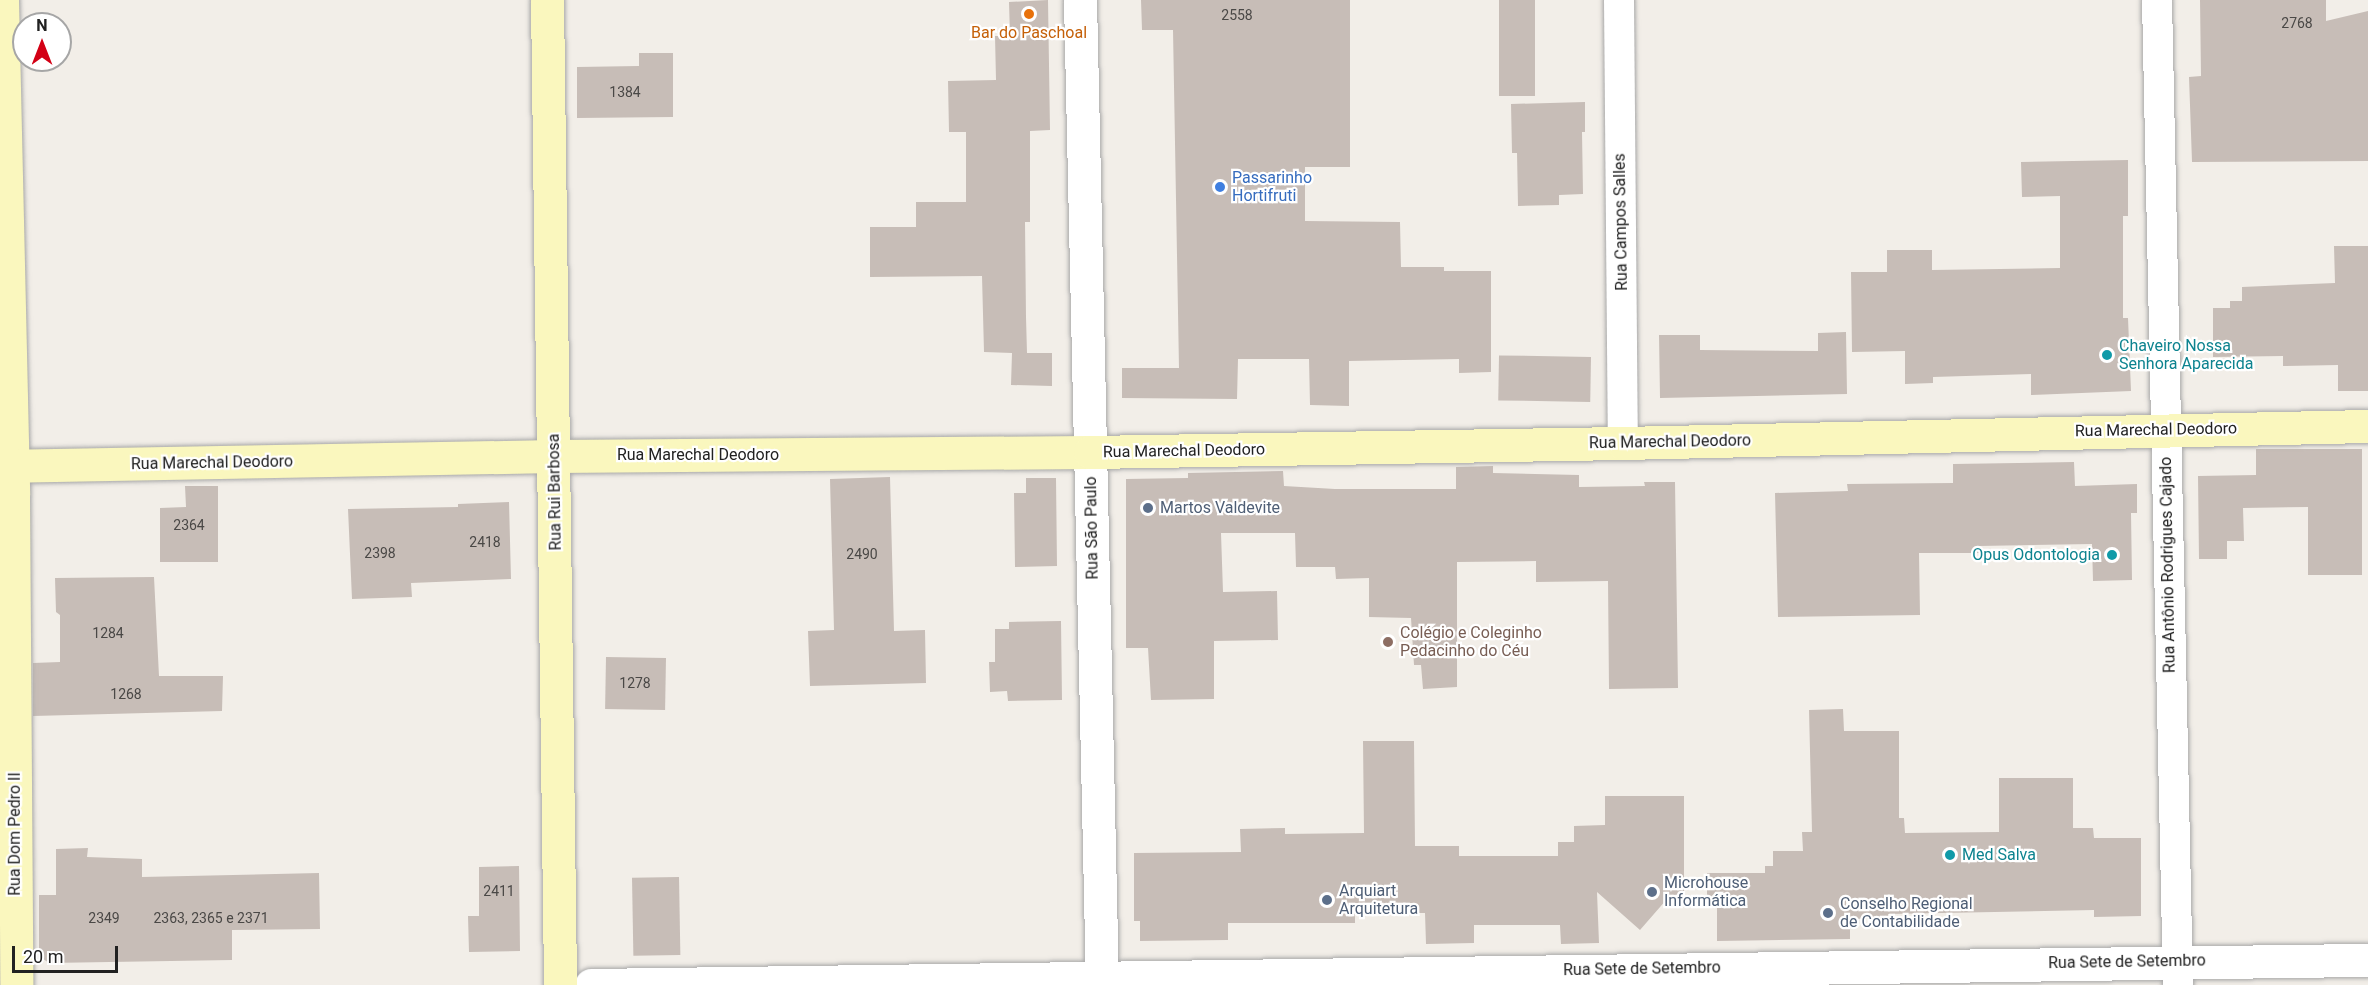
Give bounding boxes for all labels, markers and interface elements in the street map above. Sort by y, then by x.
marker: Bar do Paschoal [1022,7,1036,21]
house number: 2558 [1221,7,1253,23]
north arrow [12,12,72,72]
house number: 2768 [2281,15,2313,31]
text: N [36,16,48,35]
place label: Bar do Paschoal [971,23,1087,43]
house number: 1384 [609,84,641,100]
street label: Rua Campos Salles [1610,153,1632,291]
place label: Passarinho Hortifruti [1232,168,1312,206]
marker: Passarinho Hortifruti [1213,180,1227,194]
place label: Chaveiro Nossa Senhora Aparecida [2119,336,2253,374]
marker: Chaveiro Nossa Senhora Aparecida [2100,348,2114,362]
street label: Rua Marechal Deodoro [2075,419,2237,441]
street label: Rua Marechal Deodoro [1589,431,1751,453]
street label: Rua Rui Barbosa [544,433,566,551]
street label: Rua Marechal Deodoro [1103,440,1265,462]
street label: Rua Marechal Deodoro [617,445,779,465]
street label: Rua Marechal Deodoro [131,452,293,474]
street label: Rua Antônio Rodrigues Cajado [2157,457,2179,673]
street label: Rua São Paulo [1082,476,1102,580]
place label: Martos Valdevite [1160,498,1280,518]
marker: Martos Valdevite [1141,501,1155,515]
house number: 2364 [173,517,205,533]
house number: 2418 [469,534,501,550]
house number: 2398 [364,545,396,561]
place label: Opus Odontologia [1972,545,2100,565]
house number: 2490 [846,546,878,562]
marker: Opus Odontologia [2105,548,2119,562]
place label: Colégio e Coleginho Pedacinho do Céu [1400,623,1542,661]
house number: 1284 [92,625,124,641]
marker: Colégio e Coleginho Pedacinho do Céu [1381,635,1395,649]
house number: 1278 [619,675,651,691]
house number: 1268 [110,686,142,702]
street label: Rua Dom Pedro II [5,772,25,896]
place label: Med Salva [1962,845,2036,865]
marker: Med Salva [1943,848,1957,862]
place label: Microhouse Informática [1664,873,1748,911]
place label: Arquiart Arquitetura [1339,881,1418,919]
house number: 2411 [483,883,515,899]
marker: Microhouse Informática [1645,885,1659,899]
marker: Arquiart Arquitetura [1320,893,1334,907]
place label: Conselho Regional de Contabilidade [1840,894,1973,932]
marker: Conselho Regional de Contabilidade [1821,906,1835,920]
house number: 2349 [88,910,120,926]
house number: 2363, 2365 e 2371 [153,910,269,926]
scale bar [15,934,122,972]
text: 20 m [23,946,63,967]
street label: Rua Sete de Setembro [2048,951,2206,973]
street label: Rua Sete de Setembro [1563,958,1721,980]

